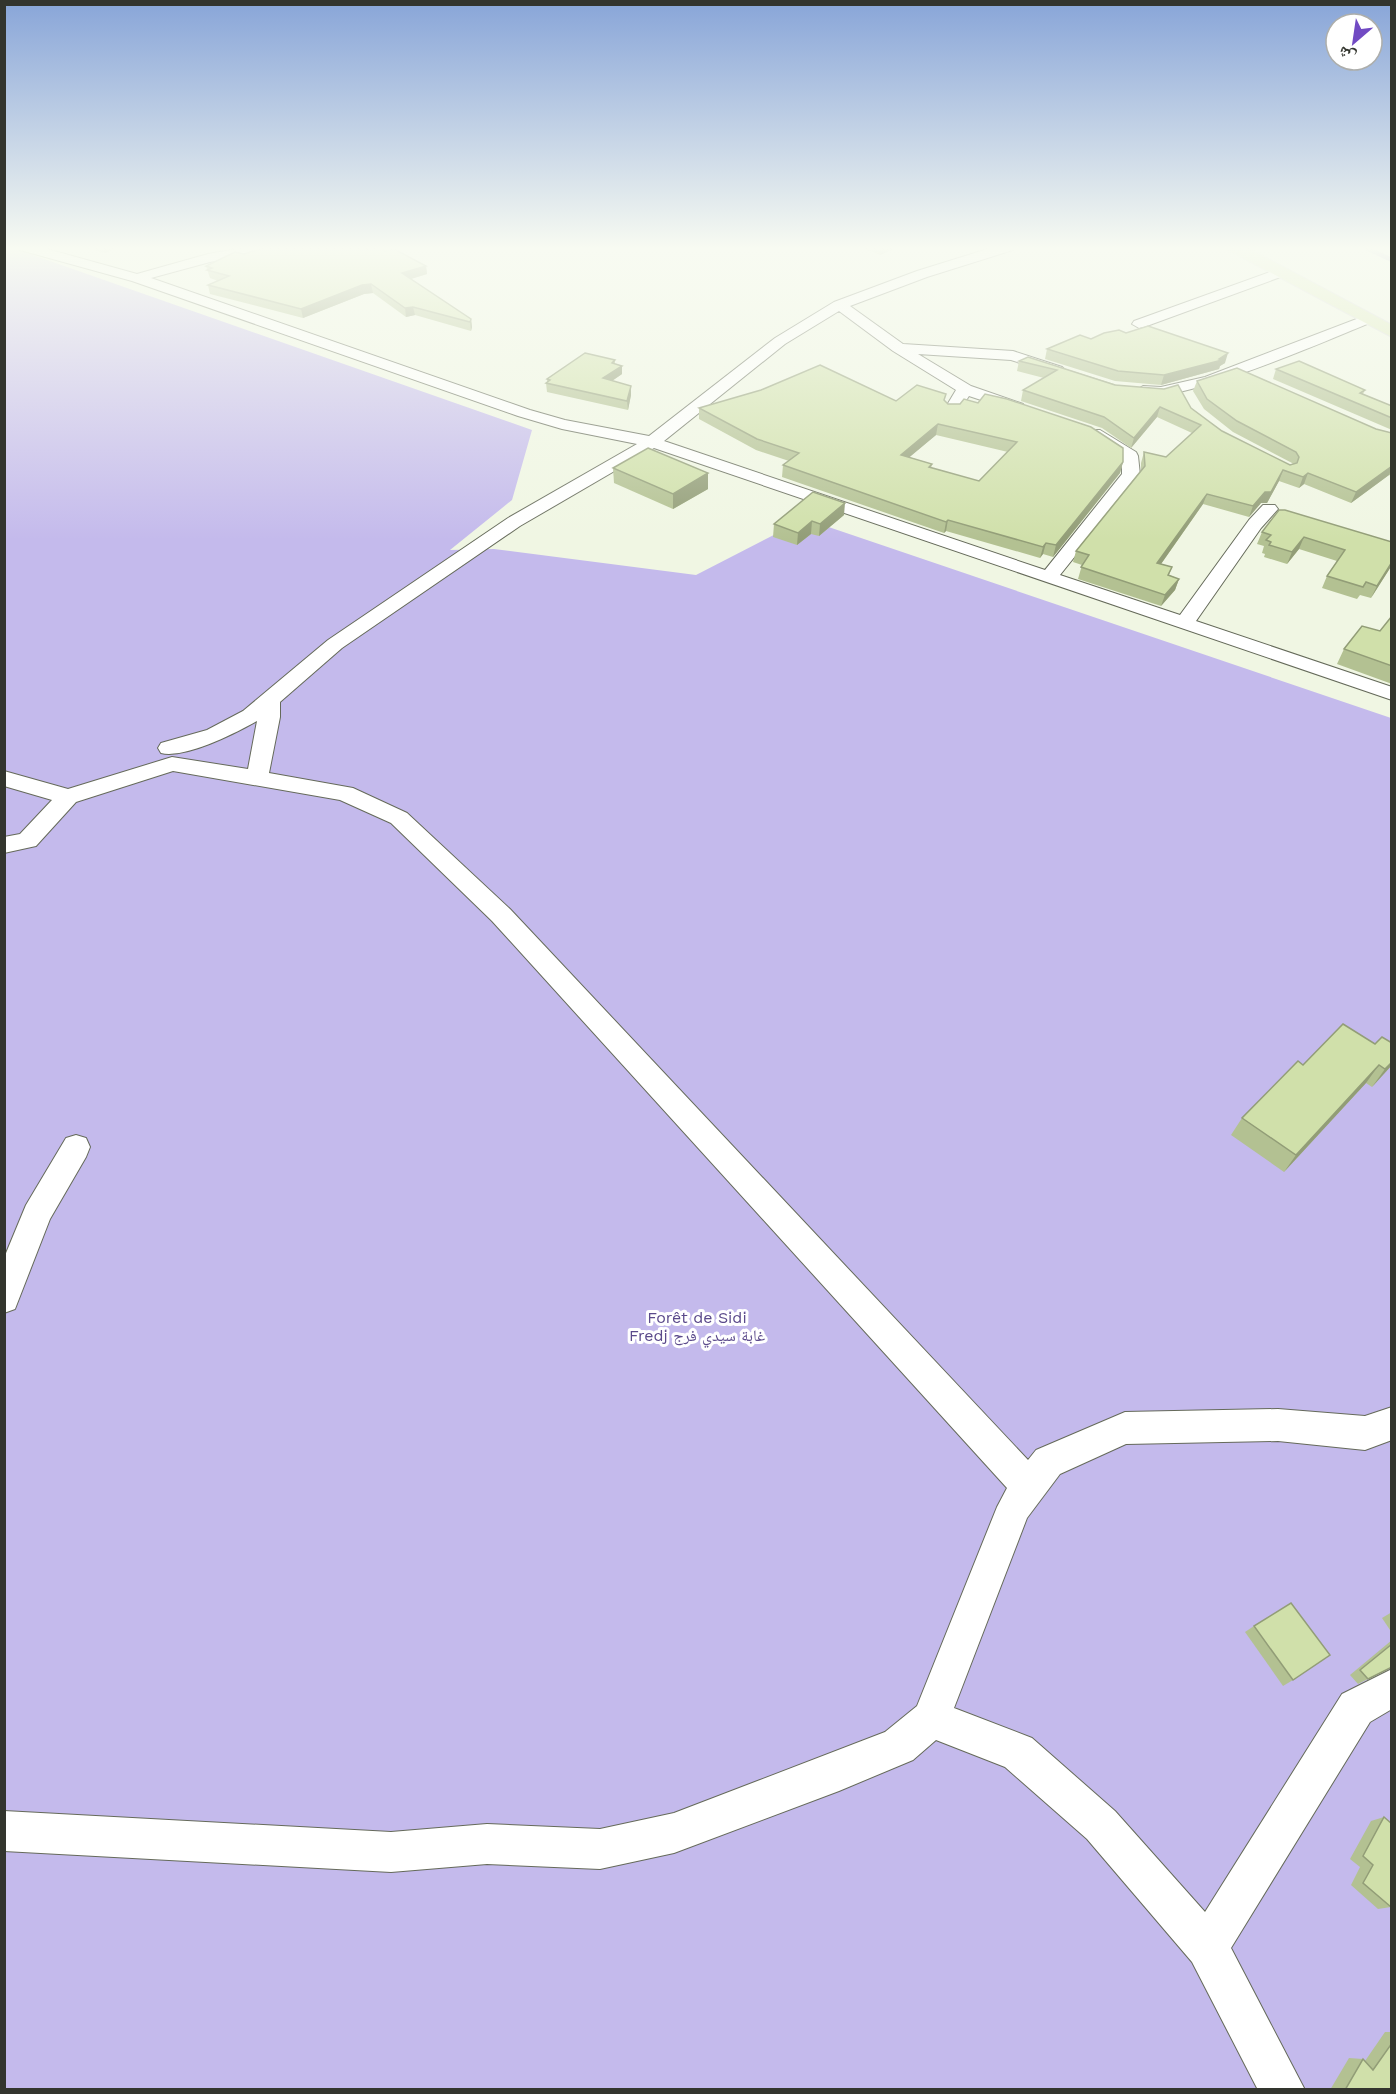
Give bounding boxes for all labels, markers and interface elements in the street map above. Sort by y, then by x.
north arrow [1324,12,1384,72]
text: ش [1335,42,1359,67]
park label: Forêt de Sidi Fredj غابة سيدي فرج [629,1308,765,1348]

